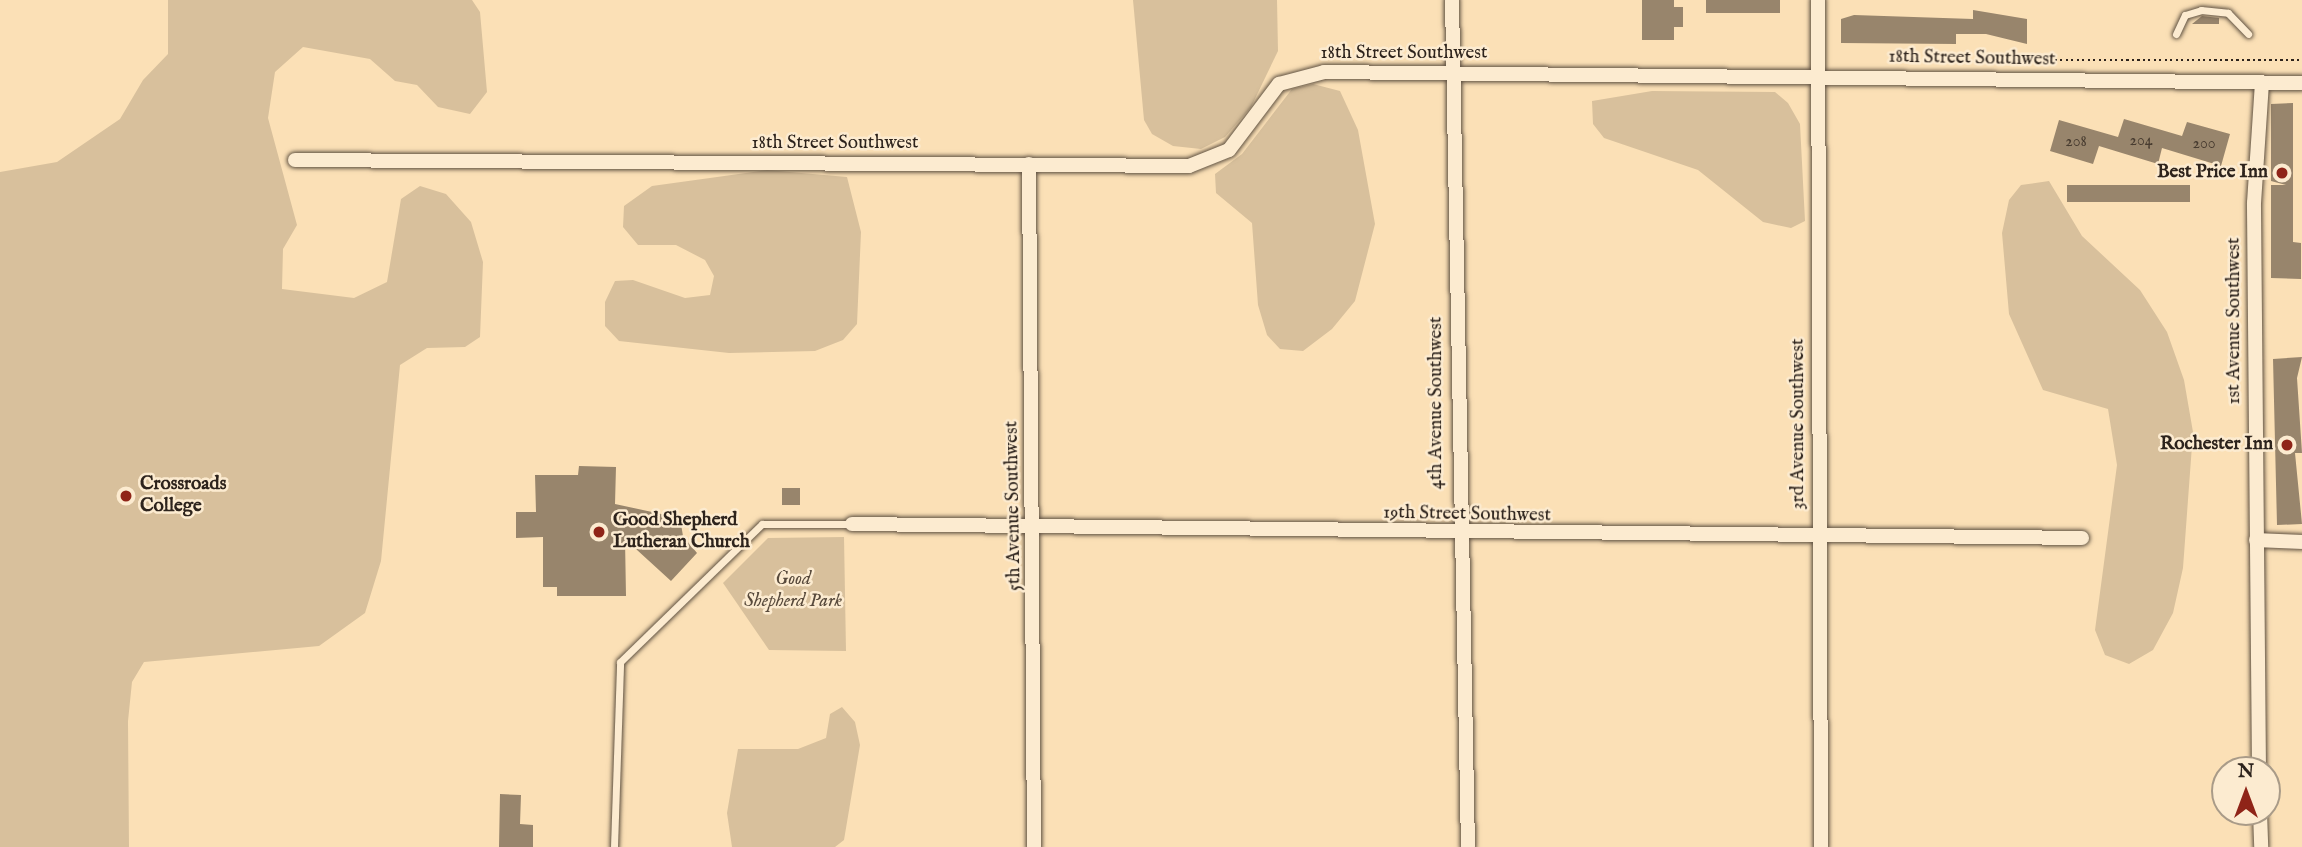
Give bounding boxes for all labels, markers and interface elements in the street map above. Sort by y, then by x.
street label: 18th Street Southwest [1320,43,1488,65]
street label: 18th Street Southwest [1888,46,2056,72]
house number: 204 [2129,131,2153,151]
house number: 208 [2065,132,2087,152]
street label: 18th Street Southwest [751,133,919,155]
house number: 200 [2192,134,2216,154]
place label: Best Price Inn [2157,162,2268,184]
marker: Best Price Inn [2274,165,2290,181]
street label: 1st Avenue Southwest [2224,237,2246,405]
street label: 4th Avenue Southwest [1426,317,1448,489]
street label: 3rd Avenue Southwest [1788,339,1810,509]
street label: 5th Avenue Southwest [1001,421,1027,591]
place label: Rochester Inn [2160,434,2273,456]
marker: Rochester Inn [2279,437,2295,453]
place label: Crossroads College [140,474,226,518]
marker: Crossroads College [118,488,134,504]
street label: 19th Street Southwest [1383,502,1551,528]
place label: Good Shepherd Lutheran Church [613,510,750,554]
marker: Good Shepherd Lutheran Church [591,524,607,540]
park label: Good Shepherd Park [744,569,842,613]
north arrow [2211,756,2281,826]
text: N [2238,760,2254,784]

